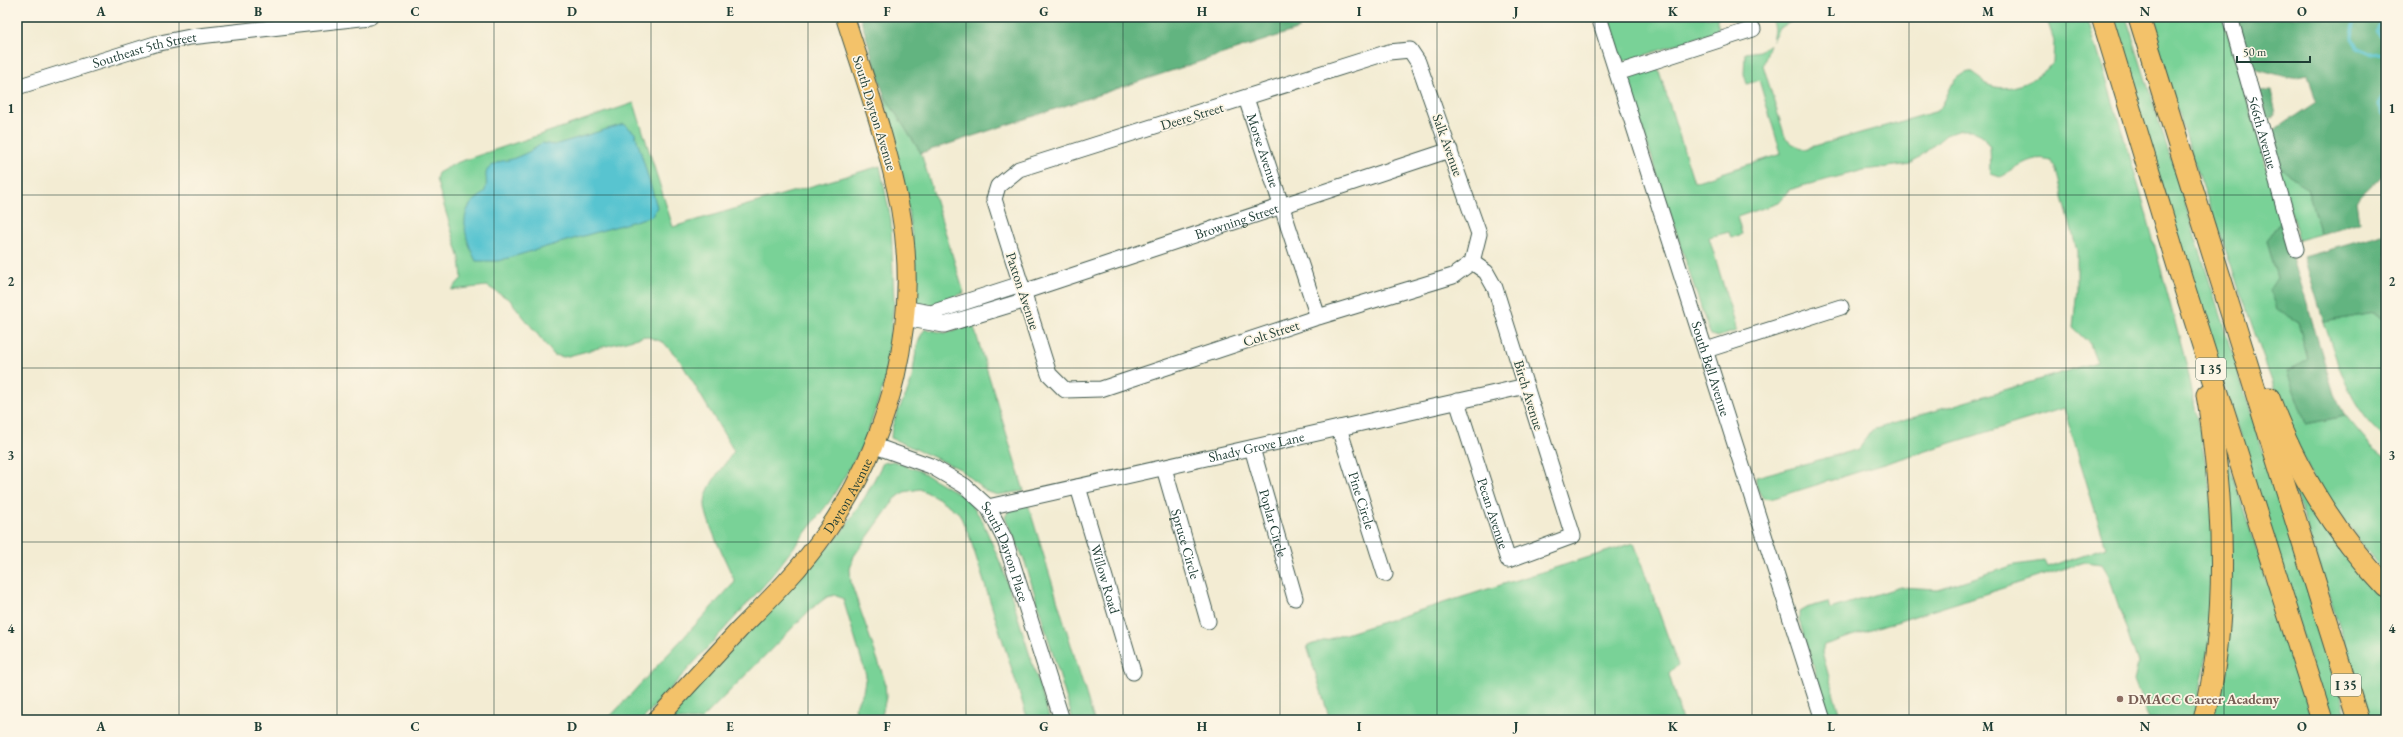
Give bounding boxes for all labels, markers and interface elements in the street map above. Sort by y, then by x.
text: A [95,3,106,20]
text: B [254,3,262,20]
text: C [410,3,420,20]
text: D [567,3,577,20]
text: E [726,3,734,20]
text: F [883,3,891,20]
text: G [1039,3,1049,20]
text: H [1197,3,1208,20]
text: I [1357,3,1362,20]
text: J [1512,3,1519,20]
text: K [1668,3,1679,20]
text: L [1827,3,1835,20]
text: M [1982,3,1994,20]
text: N [2140,3,2151,20]
text: O [2297,3,2307,20]
street label: Southeast 5th Street [90,27,198,72]
scale bar [2237,38,2310,64]
text: 50 m [2243,44,2267,60]
street label: South Dayton Avenue [849,53,901,173]
street label: 566th Avenue [2244,94,2282,171]
street label: Deere Street [1158,98,1226,134]
text: 1 [8,100,15,117]
text: 1 [2389,100,2396,117]
street label: Morse Avenue [1243,111,1284,190]
street label: Salk Avenue [1428,111,1468,179]
street label: Browning Street [1192,199,1281,243]
street label: Paxton Avenue [1002,250,1044,332]
text: 2 [8,273,15,290]
text: 2 [2389,273,2396,290]
street label: Colt Street [1241,315,1302,351]
street label: South Bell Avenue [1687,319,1735,419]
street label: Birch Avenue [1510,358,1548,433]
road number: I 35 [2196,358,2226,380]
street label: Shady Grove Lane [1207,427,1306,466]
text: 3 [8,447,15,464]
text: 3 [2389,447,2396,464]
street label: Dayton Avenue [819,455,876,537]
street label: Pine Circle [1344,469,1380,532]
street label: Pecan Avenue [1473,475,1513,552]
street label: Poplar Circle [1255,487,1292,560]
street label: South Dayton Place [978,497,1033,604]
street label: Spruce Circle [1167,507,1205,582]
street label: Willow Road [1087,542,1124,617]
text: 4 [8,620,15,637]
text: 4 [2389,620,2396,637]
road number: I 35 [2331,674,2361,696]
place label: DMACC Career Academy [2128,690,2280,708]
marker: DMACC Career Academy [2115,694,2125,704]
text: A [95,718,106,735]
text: B [254,718,262,735]
text: C [410,718,420,735]
text: D [567,718,577,735]
text: E [726,718,734,735]
text: F [883,718,891,735]
text: G [1039,718,1049,735]
text: H [1197,718,1208,735]
text: I [1357,718,1362,735]
text: J [1512,718,1519,735]
text: K [1668,718,1679,735]
text: L [1827,718,1835,735]
text: M [1982,718,1994,735]
text: N [2140,718,2151,735]
text: O [2297,718,2307,735]

